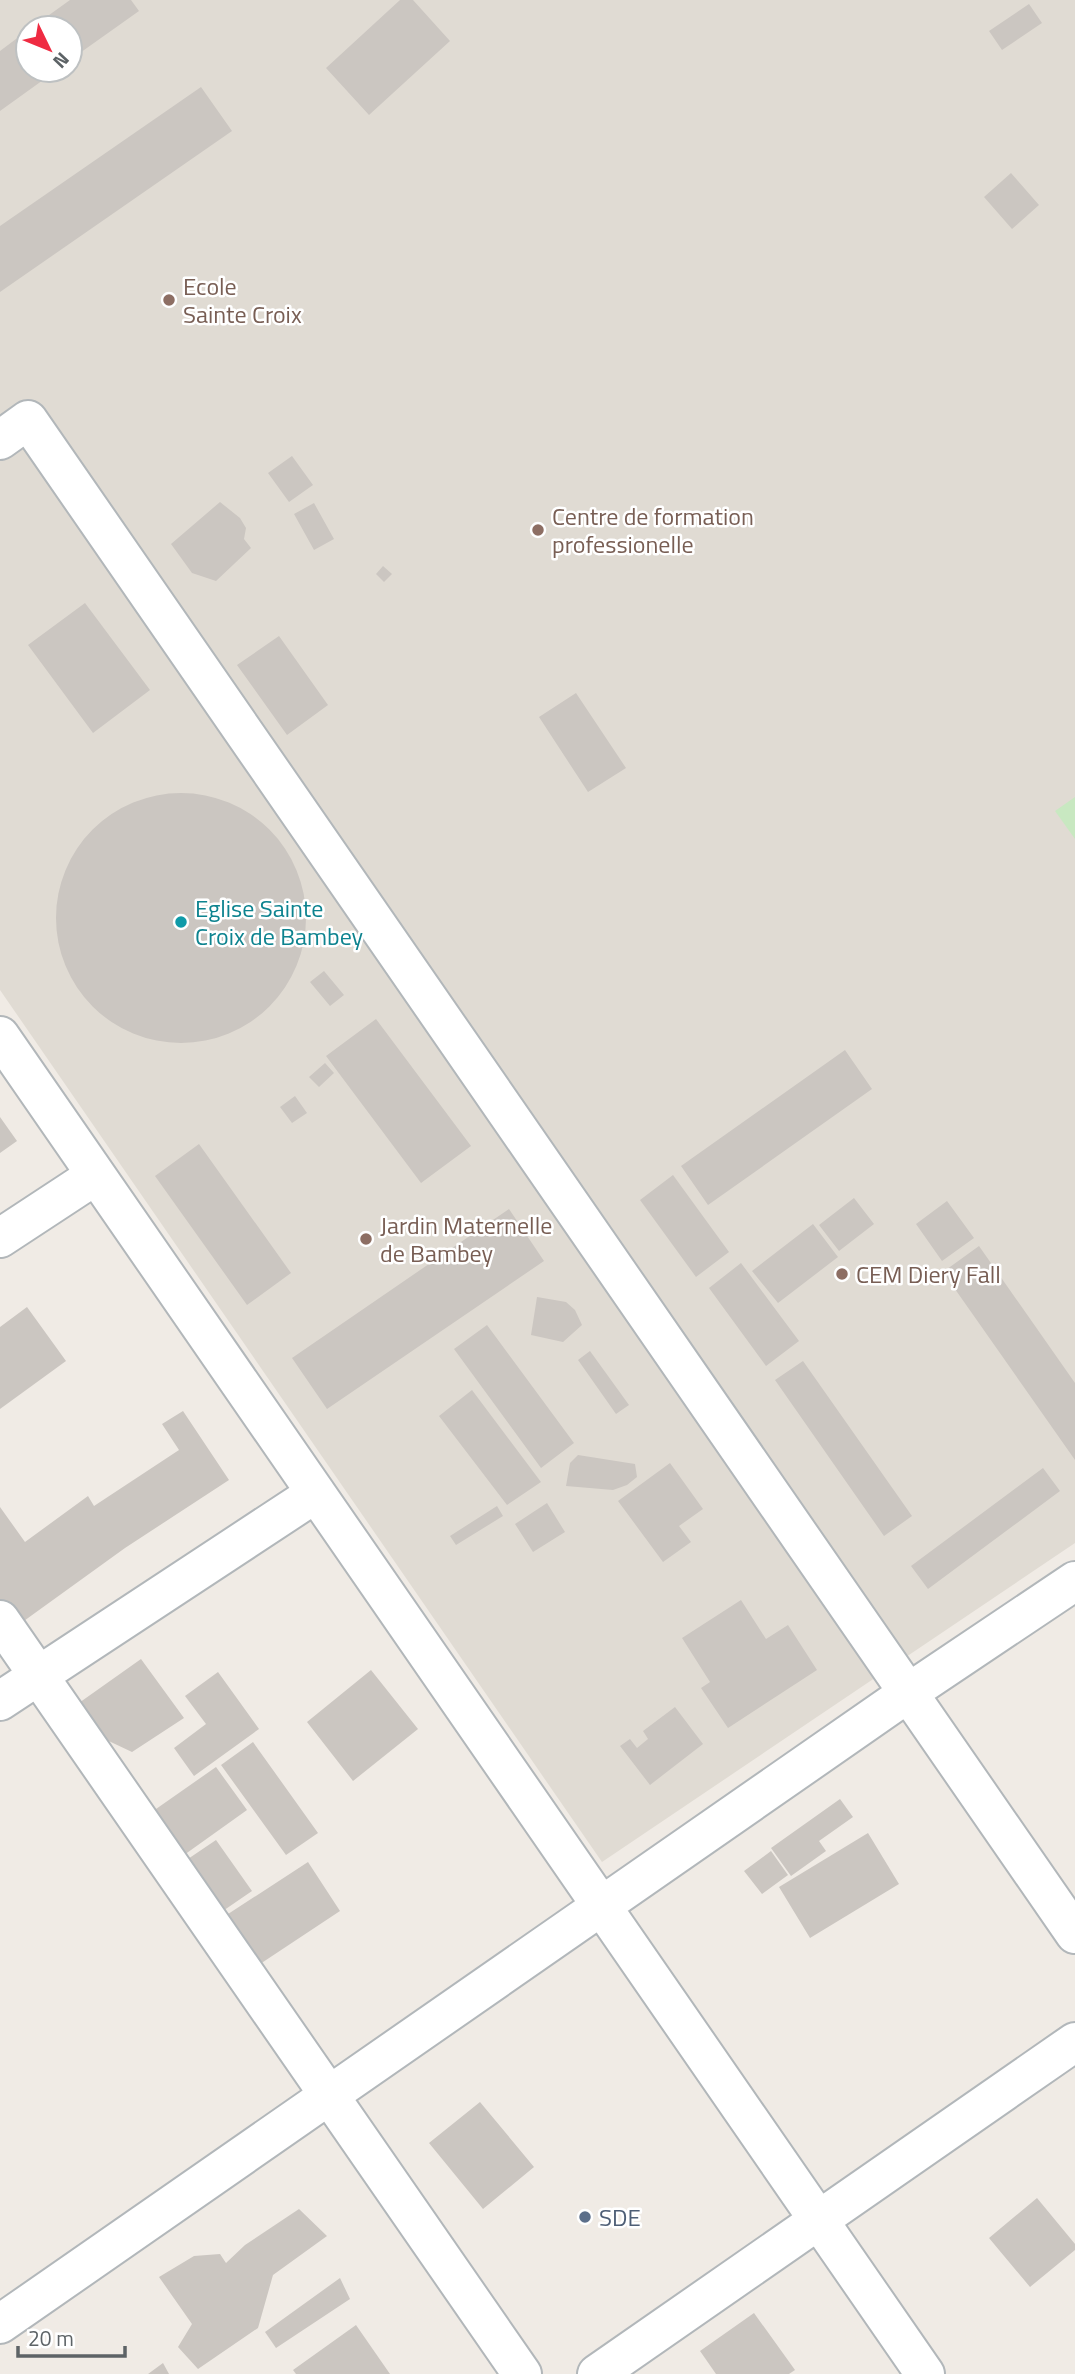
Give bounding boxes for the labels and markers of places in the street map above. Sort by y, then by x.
place label: Ecole Sainte Croix [183,268,302,332]
marker: Ecole Sainte Croix [161,292,177,308]
place label: Centre de formation professionelle [552,498,754,562]
marker: Centre de formation professionelle [530,522,546,538]
place label: Eglise Sainte Croix de Bambey [195,890,364,954]
marker: Eglise Sainte Croix de Bambey [173,914,189,930]
place label: Jardin Maternelle de Bambey [380,1207,552,1271]
marker: Jardin Maternelle de Bambey [358,1231,374,1247]
place label: CEM Diery Fall [856,1256,1001,1292]
marker: CEM Diery Fall [834,1266,850,1282]
place label: SDE [599,2199,641,2235]
marker: SDE [577,2209,593,2225]

